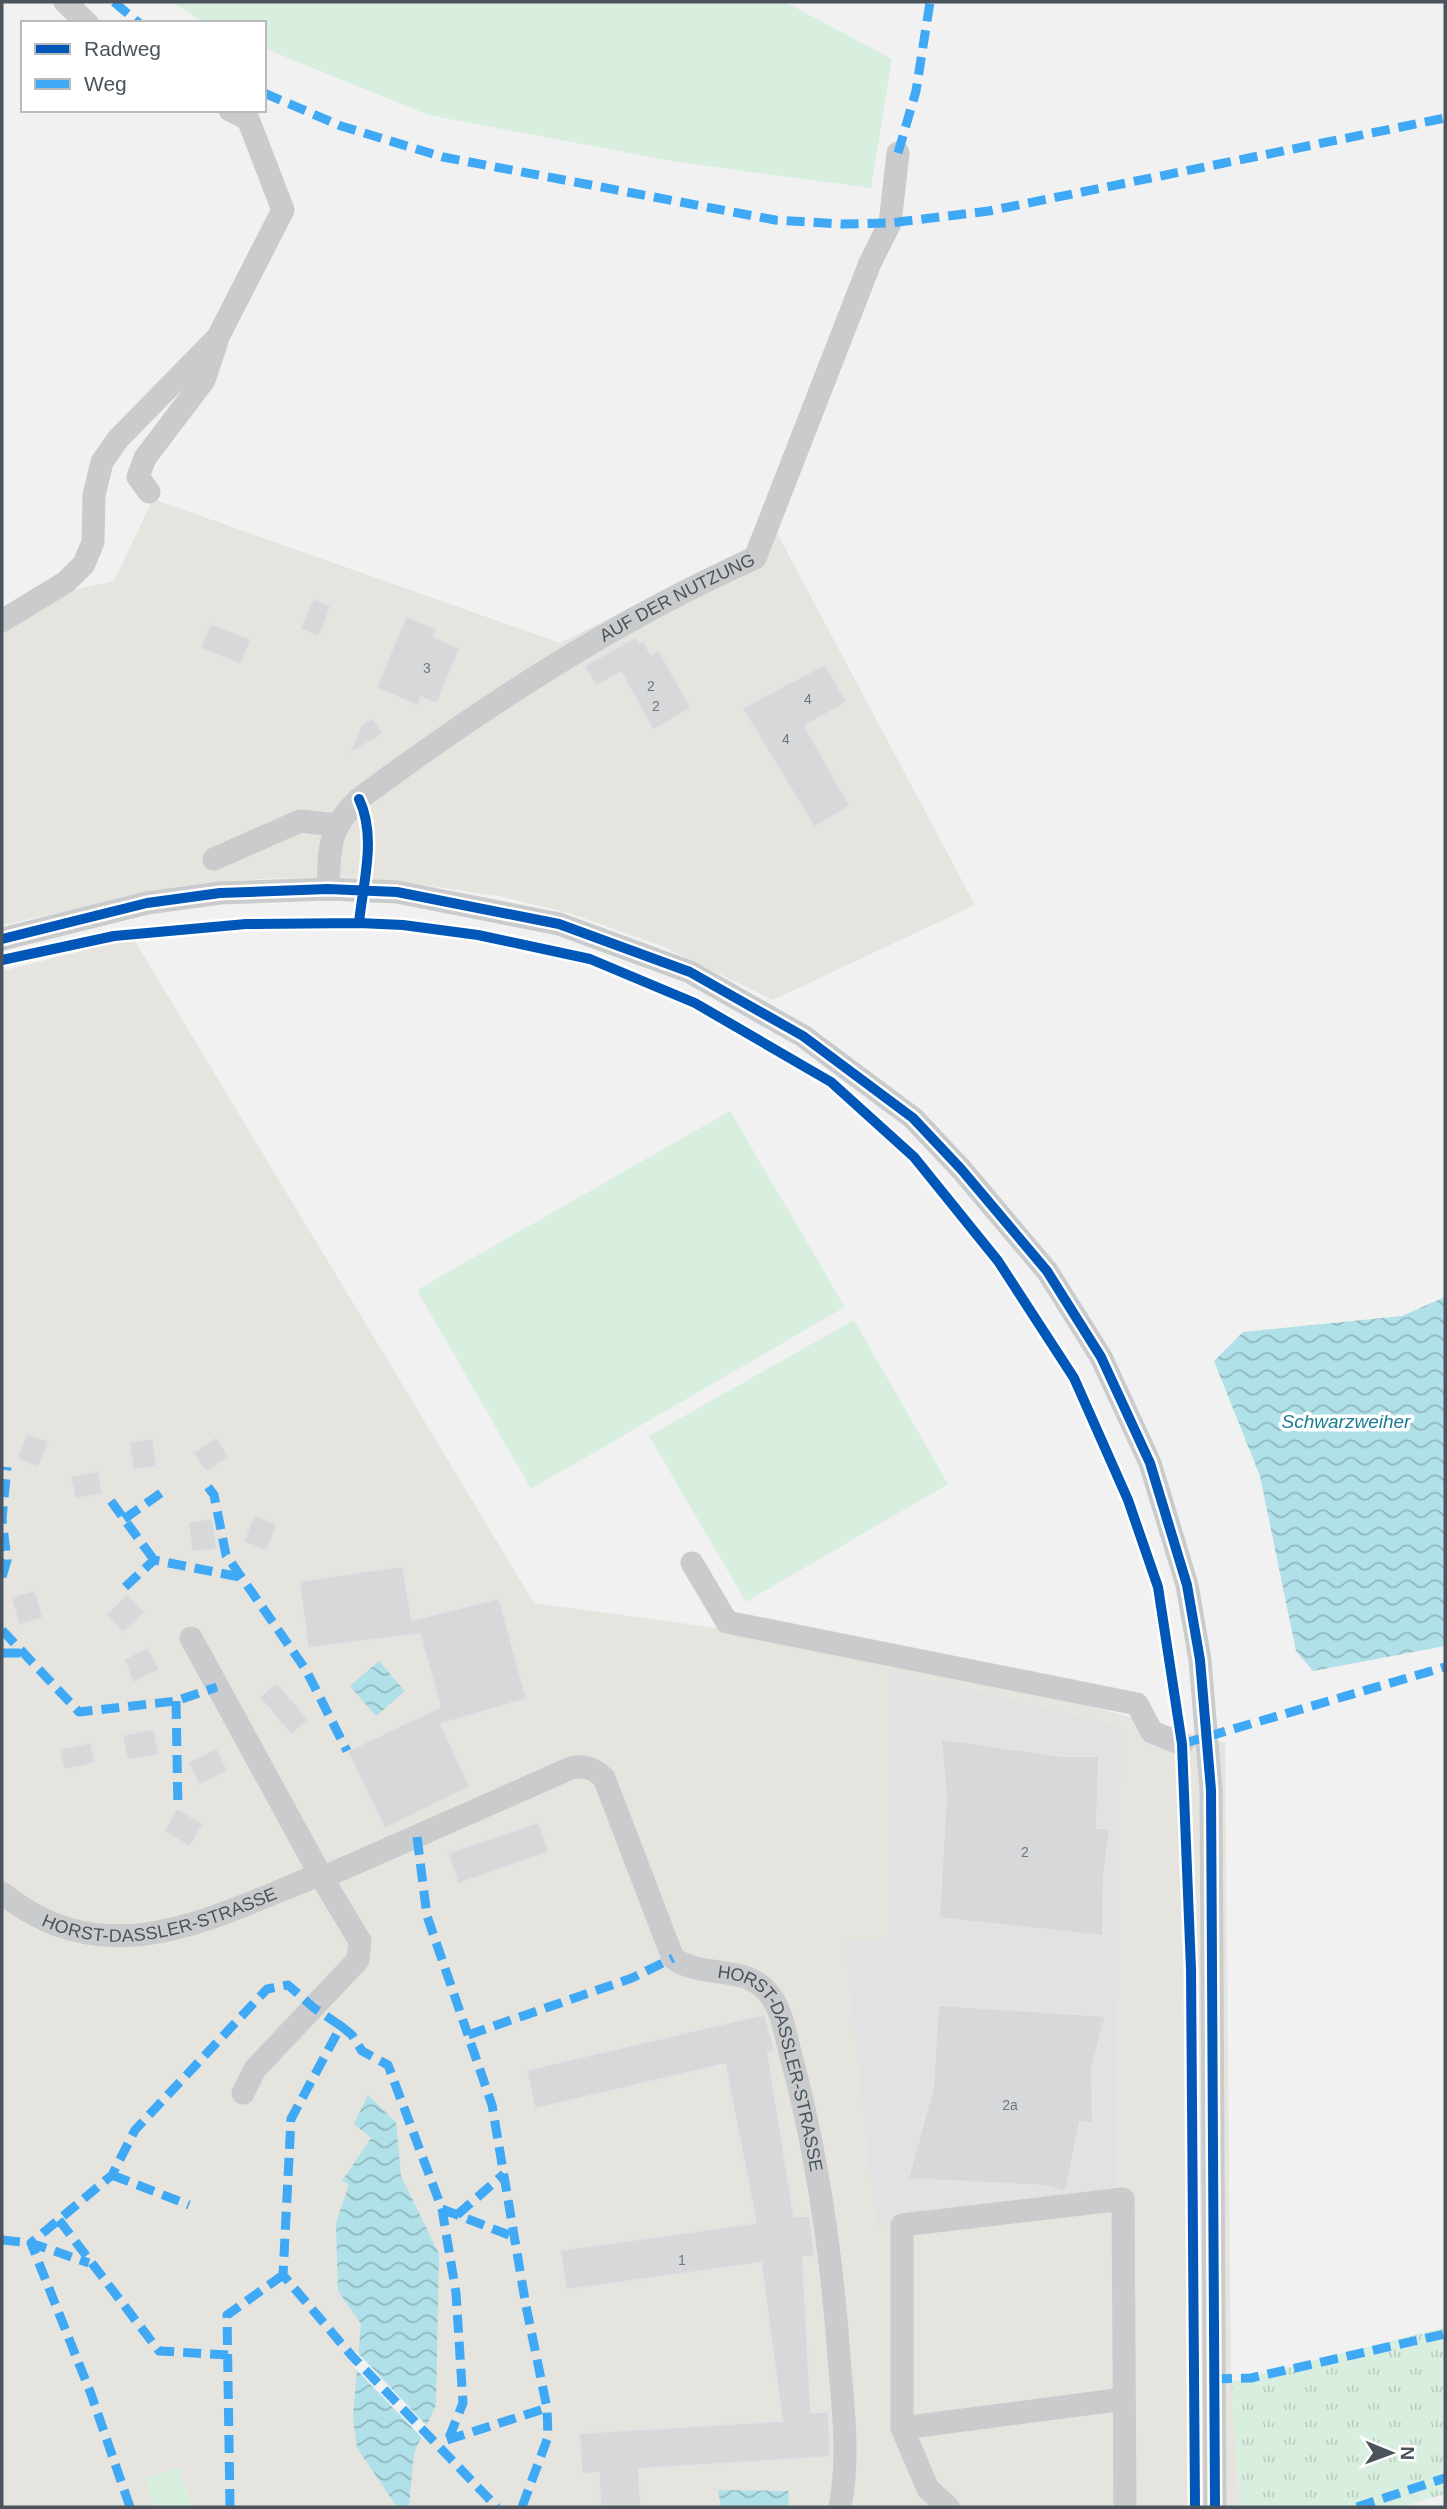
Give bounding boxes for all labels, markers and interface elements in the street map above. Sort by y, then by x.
legend [21,21,266,112]
text: Radweg [84,37,161,60]
text: Weg [84,72,127,95]
street label: AUF DER NUTZUNG [596,549,758,646]
house number: 3 [423,660,431,676]
house number: 2 [647,678,655,694]
house number: 4 [804,691,812,707]
house number: 2 [652,698,660,714]
house number: 4 [782,731,790,747]
water label: Schwarzweiher [1282,1411,1411,1432]
house number: 2 [1021,1844,1029,1860]
street label: HORST-DASSLER-STRASSE [39,1883,280,1946]
street label: HORST-DASSLER-STRASSE [716,1962,826,2173]
house number: 2a [1002,2097,1018,2113]
house number: 1 [678,2252,686,2268]
north arrow [1356,2418,1426,2488]
text: N [1397,2446,1418,2460]

